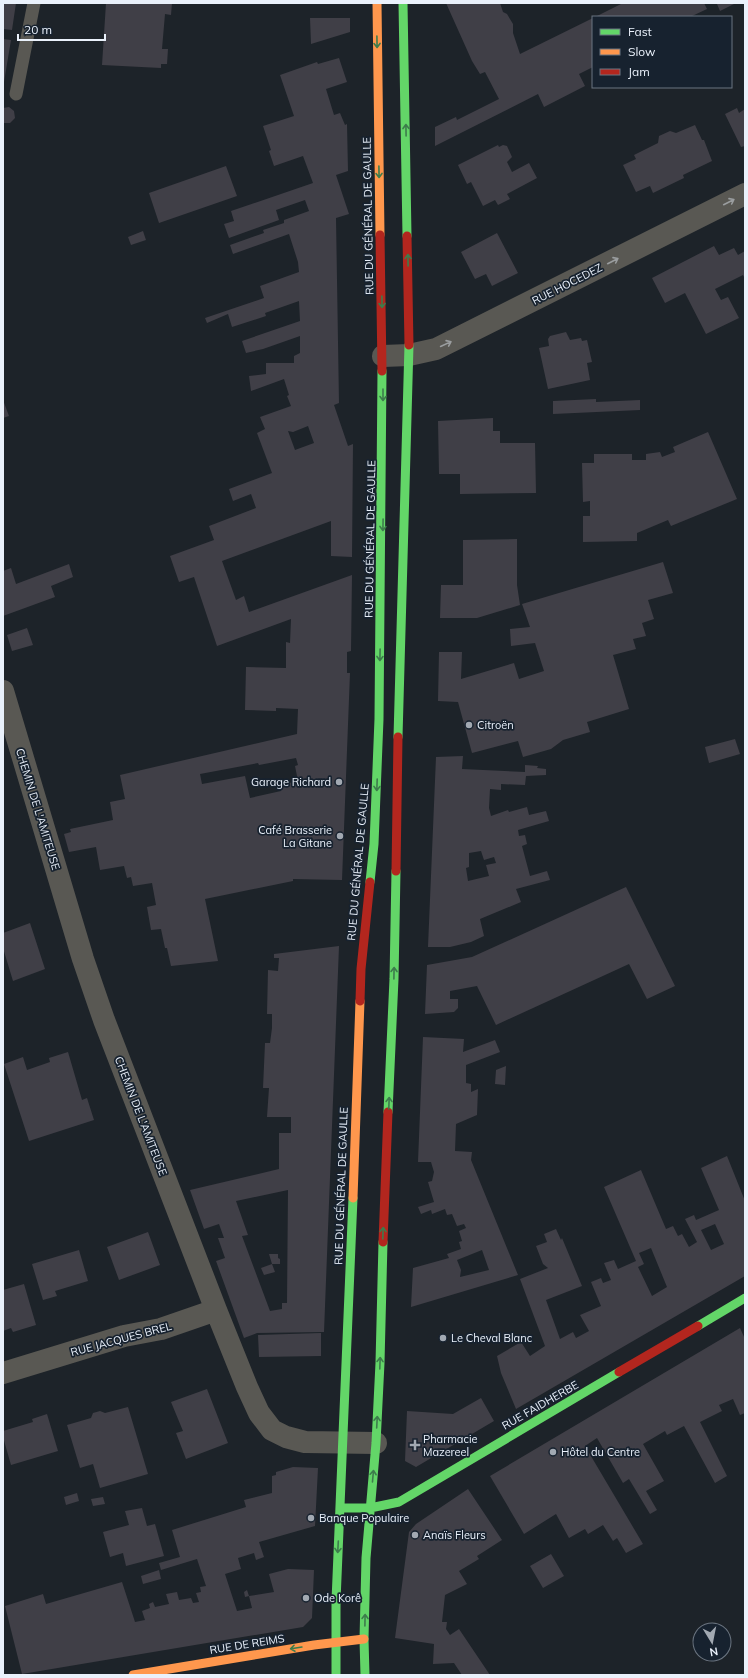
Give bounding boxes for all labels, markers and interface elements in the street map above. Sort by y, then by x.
scale bar [18,16,105,42]
legend [592,16,732,88]
text: 20 m [24,22,52,37]
text: Fast [628,24,652,39]
one-way arrow [373,35,381,48]
text: Slow [628,44,656,59]
text: Jam [628,64,650,79]
one-way arrow [402,124,410,137]
street label: RUE DU GÉNÉRAL DE GAULLE [360,137,376,295]
one-way arrow [375,165,383,178]
one-way arrow [722,198,734,205]
one-way arrow [404,254,412,267]
one-way arrow [606,257,618,264]
street label: RUE HOCEDEZ [529,260,605,308]
one-way arrow [378,295,386,308]
one-way arrow [440,340,452,347]
one-way arrow [379,388,387,401]
street label: RUE DU GÉNÉRAL DE GAULLE [362,460,378,618]
one-way arrow [379,518,386,531]
one-way arrow [376,648,384,661]
place label: Citroën [477,718,514,732]
marker: Citroën [464,720,474,730]
street label: CHEMIN DE L'AMITEUSE [13,746,63,872]
place label: Garage Richard [251,775,331,789]
marker: Garage Richard [334,777,344,787]
one-way arrow [373,778,381,791]
street label: RUE DU GÉNÉRAL DE GAULLE [344,783,372,941]
place label: Café Brasserie La Gitane [258,823,332,850]
marker: Café Brasserie La Gitane [335,831,345,841]
one-way arrow [390,967,398,980]
street label: CHEMIN DE L'AMITEUSE [112,1054,170,1178]
one-way arrow [385,1097,392,1110]
street label: RUE DU GÉNÉRAL DE GAULLE [331,1107,351,1265]
one-way arrow [380,1227,387,1240]
street label: RUE JACQUES BREL [69,1319,173,1359]
place label: Le Cheval Blanc [451,1331,533,1345]
marker: Le Cheval Blanc [438,1333,448,1343]
one-way arrow [376,1357,384,1370]
street label: RUE FAIDHERBE [499,1377,581,1433]
one-way arrow [373,1416,380,1429]
place label: Pharmacie Mazereel [423,1432,478,1459]
marker: Pharmacie Mazereel [410,1440,420,1450]
place label: Hôtel du Centre [561,1445,640,1459]
marker: Hôtel du Centre [548,1447,558,1457]
one-way arrow [369,1470,376,1483]
place label: Banque Populaire [319,1511,409,1525]
marker: Banque Populaire [306,1513,316,1523]
place label: Anaïs Fleurs [423,1528,486,1542]
marker: Anaïs Fleurs [410,1530,420,1540]
one-way arrow [335,1540,342,1553]
place label: Ode Korê [314,1591,361,1605]
marker: Ode Korê [301,1593,311,1603]
one-way arrow [361,1614,368,1627]
north arrow [692,1622,732,1662]
street label: RUE DE REIMS [208,1631,286,1657]
one-way arrow [290,1644,303,1652]
text: N [708,1644,719,1659]

